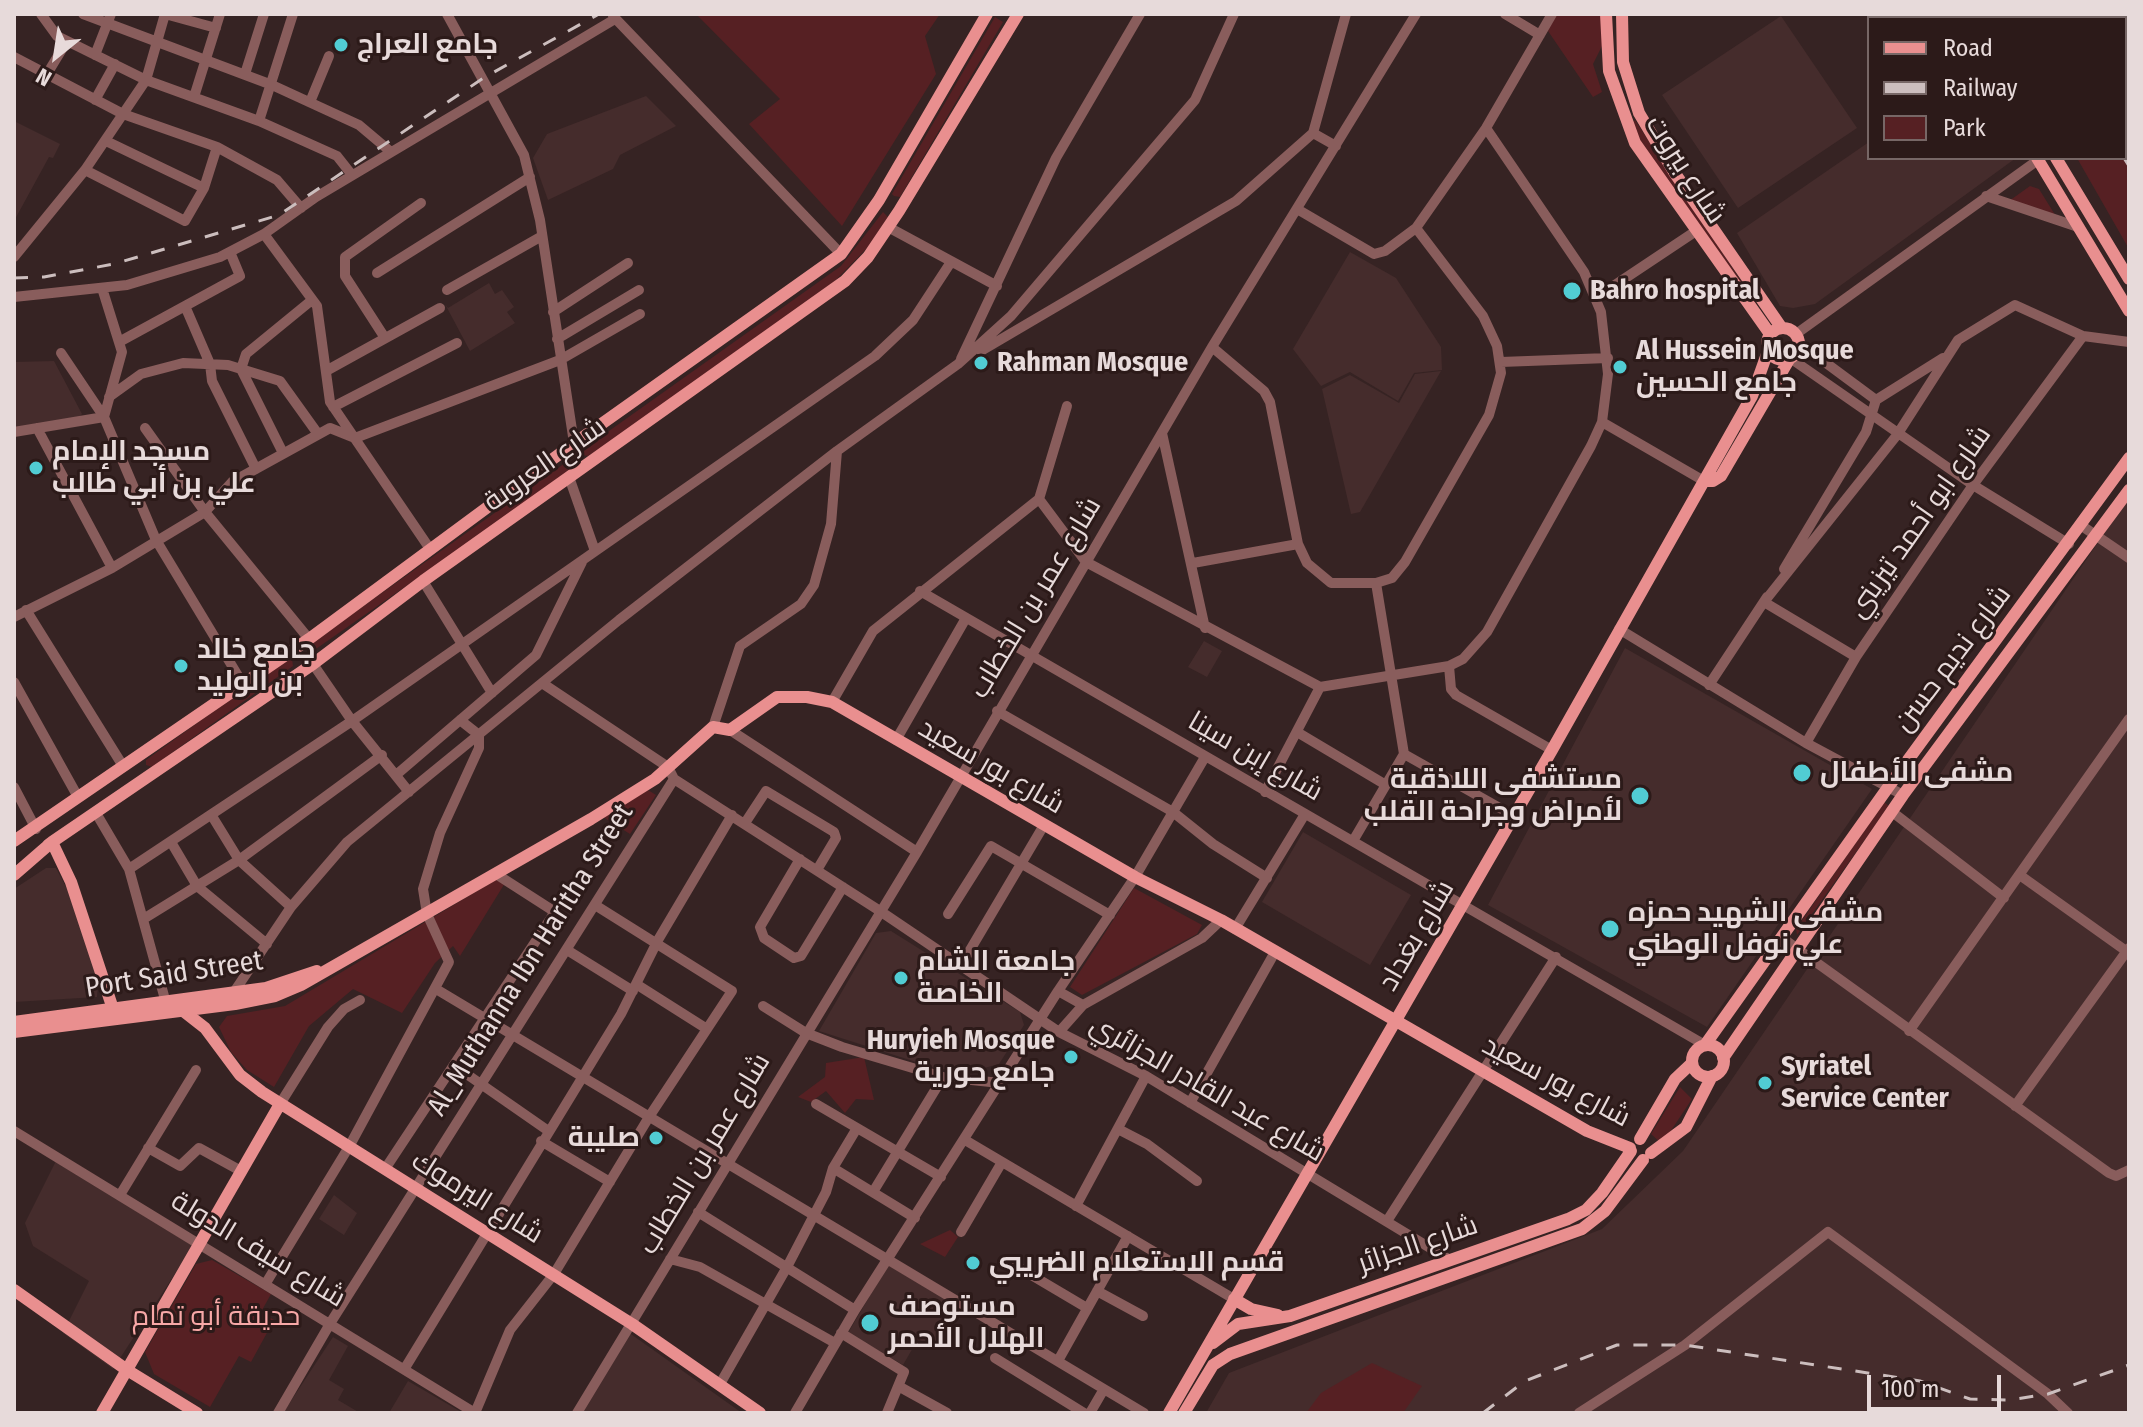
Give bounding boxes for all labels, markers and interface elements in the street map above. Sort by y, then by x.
north arrow [16,16,96,96]
legend [1867,16,2127,160]
place label: جامع العراج [357,28,498,62]
text: Road [1943,34,1993,62]
marker: جامع العراج [332,36,350,54]
text: N [31,62,56,92]
text: Railway [1943,74,2018,102]
street label: شارع بيروت [1638,110,1732,230]
text: Park [1943,114,1986,142]
place label: Bahro hospital [1590,274,1760,308]
marker: Bahro hospital [1561,280,1583,302]
place label: Al Hussein Mosque جامع الحسين [1636,334,1854,400]
place label: Rahman Mosque [997,346,1188,380]
marker: Rahman Mosque [972,354,990,372]
marker: Al Hussein Mosque جامع الحسين [1611,358,1629,376]
street label: شارع العروبة [478,411,612,519]
street label: شارع ابو أحمد تيزيني [1841,419,1999,625]
place label: مسجد الإمام علي بن أبي طالب [52,435,256,501]
marker: مسجد الإمام علي بن أبي طالب [27,459,45,477]
street label: شارع عمر بن الخطاب [963,491,1109,705]
street label: شارع نديم حسن [1887,579,2019,739]
place label: جامع خالد بن الوليد [197,633,315,699]
marker: جامع خالد بن الوليد [172,657,190,675]
street label: شارع إبن سينا [1182,705,1328,809]
street label: شارع بور سعيد [912,712,1070,822]
place label: مشفى الأطفال [1820,756,2013,790]
marker: مشفى الأطفال [1791,762,1813,784]
place label: مستشفى اللاذقية لأمراض وجراحة القلب [1364,763,1622,829]
marker: مستشفى اللاذقية لأمراض وجراحة القلب [1629,785,1651,807]
street label: Al_Muthanna Ibn Haritha Street [421,798,641,1122]
street label: شارع بغداد [1372,875,1462,997]
place label: مشفى الشهيد حمزه علي نوفل الوطني [1628,896,1883,962]
marker: مشفى الشهيد حمزه علي نوفل الوطني [1599,918,1621,940]
street label: Port Said Street [83,944,265,1006]
place label: جامعة الشام الخاصة [917,945,1075,1011]
marker: جامعة الشام الخاصة [892,969,910,987]
street label: شارع عبد القادر الجزائري [1084,1008,1330,1170]
place label: Huryieh Mosque جامع حورية [867,1024,1055,1090]
street label: شارع بور سعيد [1476,1029,1636,1135]
street label: شارع عمر بن الخطاب [632,1047,778,1261]
marker: Huryieh Mosque جامع حورية [1062,1048,1080,1066]
place label: Syriatel Service Center [1781,1050,1949,1116]
marker: Syriatel Service Center [1756,1074,1774,1092]
place label: صليبة [568,1121,640,1155]
marker: صليبة [647,1129,665,1147]
street label: شارع اليرموك [405,1144,549,1252]
street label: شارع سيف الدولة [165,1185,351,1315]
street label: شارع الجزائر [1354,1209,1482,1281]
place label: قسم الاستعلام الضريبي [989,1246,1284,1280]
marker: قسم الاستعلام الضريبي [964,1254,982,1272]
place label: مستوصف الهلال الأحمر [888,1290,1044,1356]
park label: حديقة أبو تمام [132,1300,300,1334]
marker: مستوصف الهلال الأحمر [859,1312,881,1334]
scale bar [1871,1359,2005,1409]
text: 100 m [1881,1375,1939,1403]

